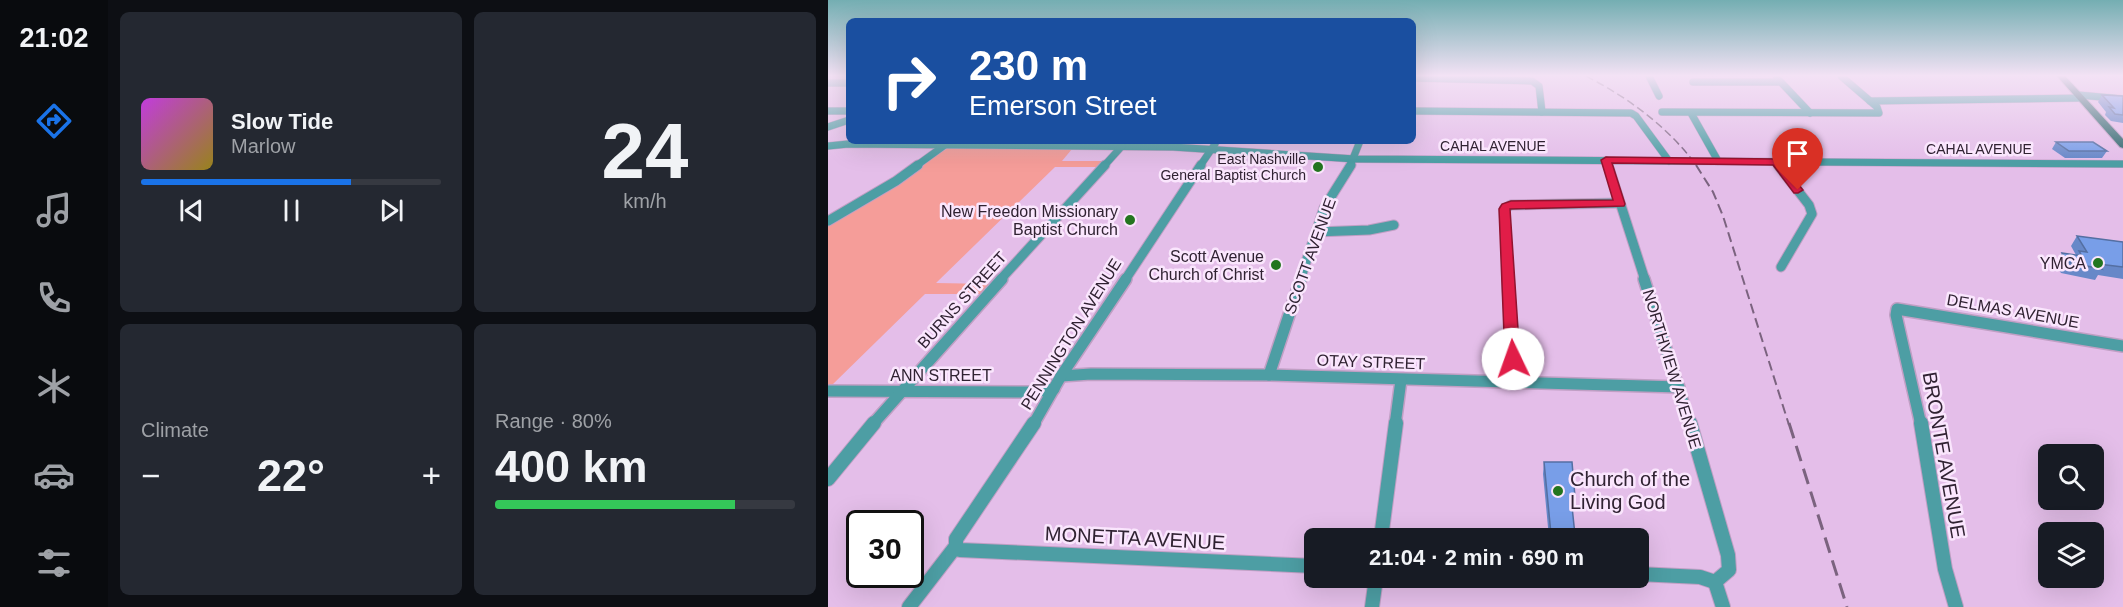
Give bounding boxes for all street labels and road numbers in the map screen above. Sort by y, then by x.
street label: CAHAL AVENUE [1440,138,1546,154]
street label: CAHAL AVENUE [1926,141,2032,157]
street label: SCOTT AVENUE [1281,196,1339,316]
street label: BURNS STREET [914,248,1010,352]
street label: PENNINGTON AVENUE [1018,255,1124,413]
street label: NORTHVIEW AVENUE [1640,287,1704,451]
street label: DELMAS AVENUE [1946,291,2080,331]
street label: OTAY STREET [1317,352,1426,372]
street label: ANN STREET [890,367,992,384]
street label: BRONTE AVENUE [1919,370,1969,540]
street label: MONETTA AVENUE [1044,522,1226,554]

